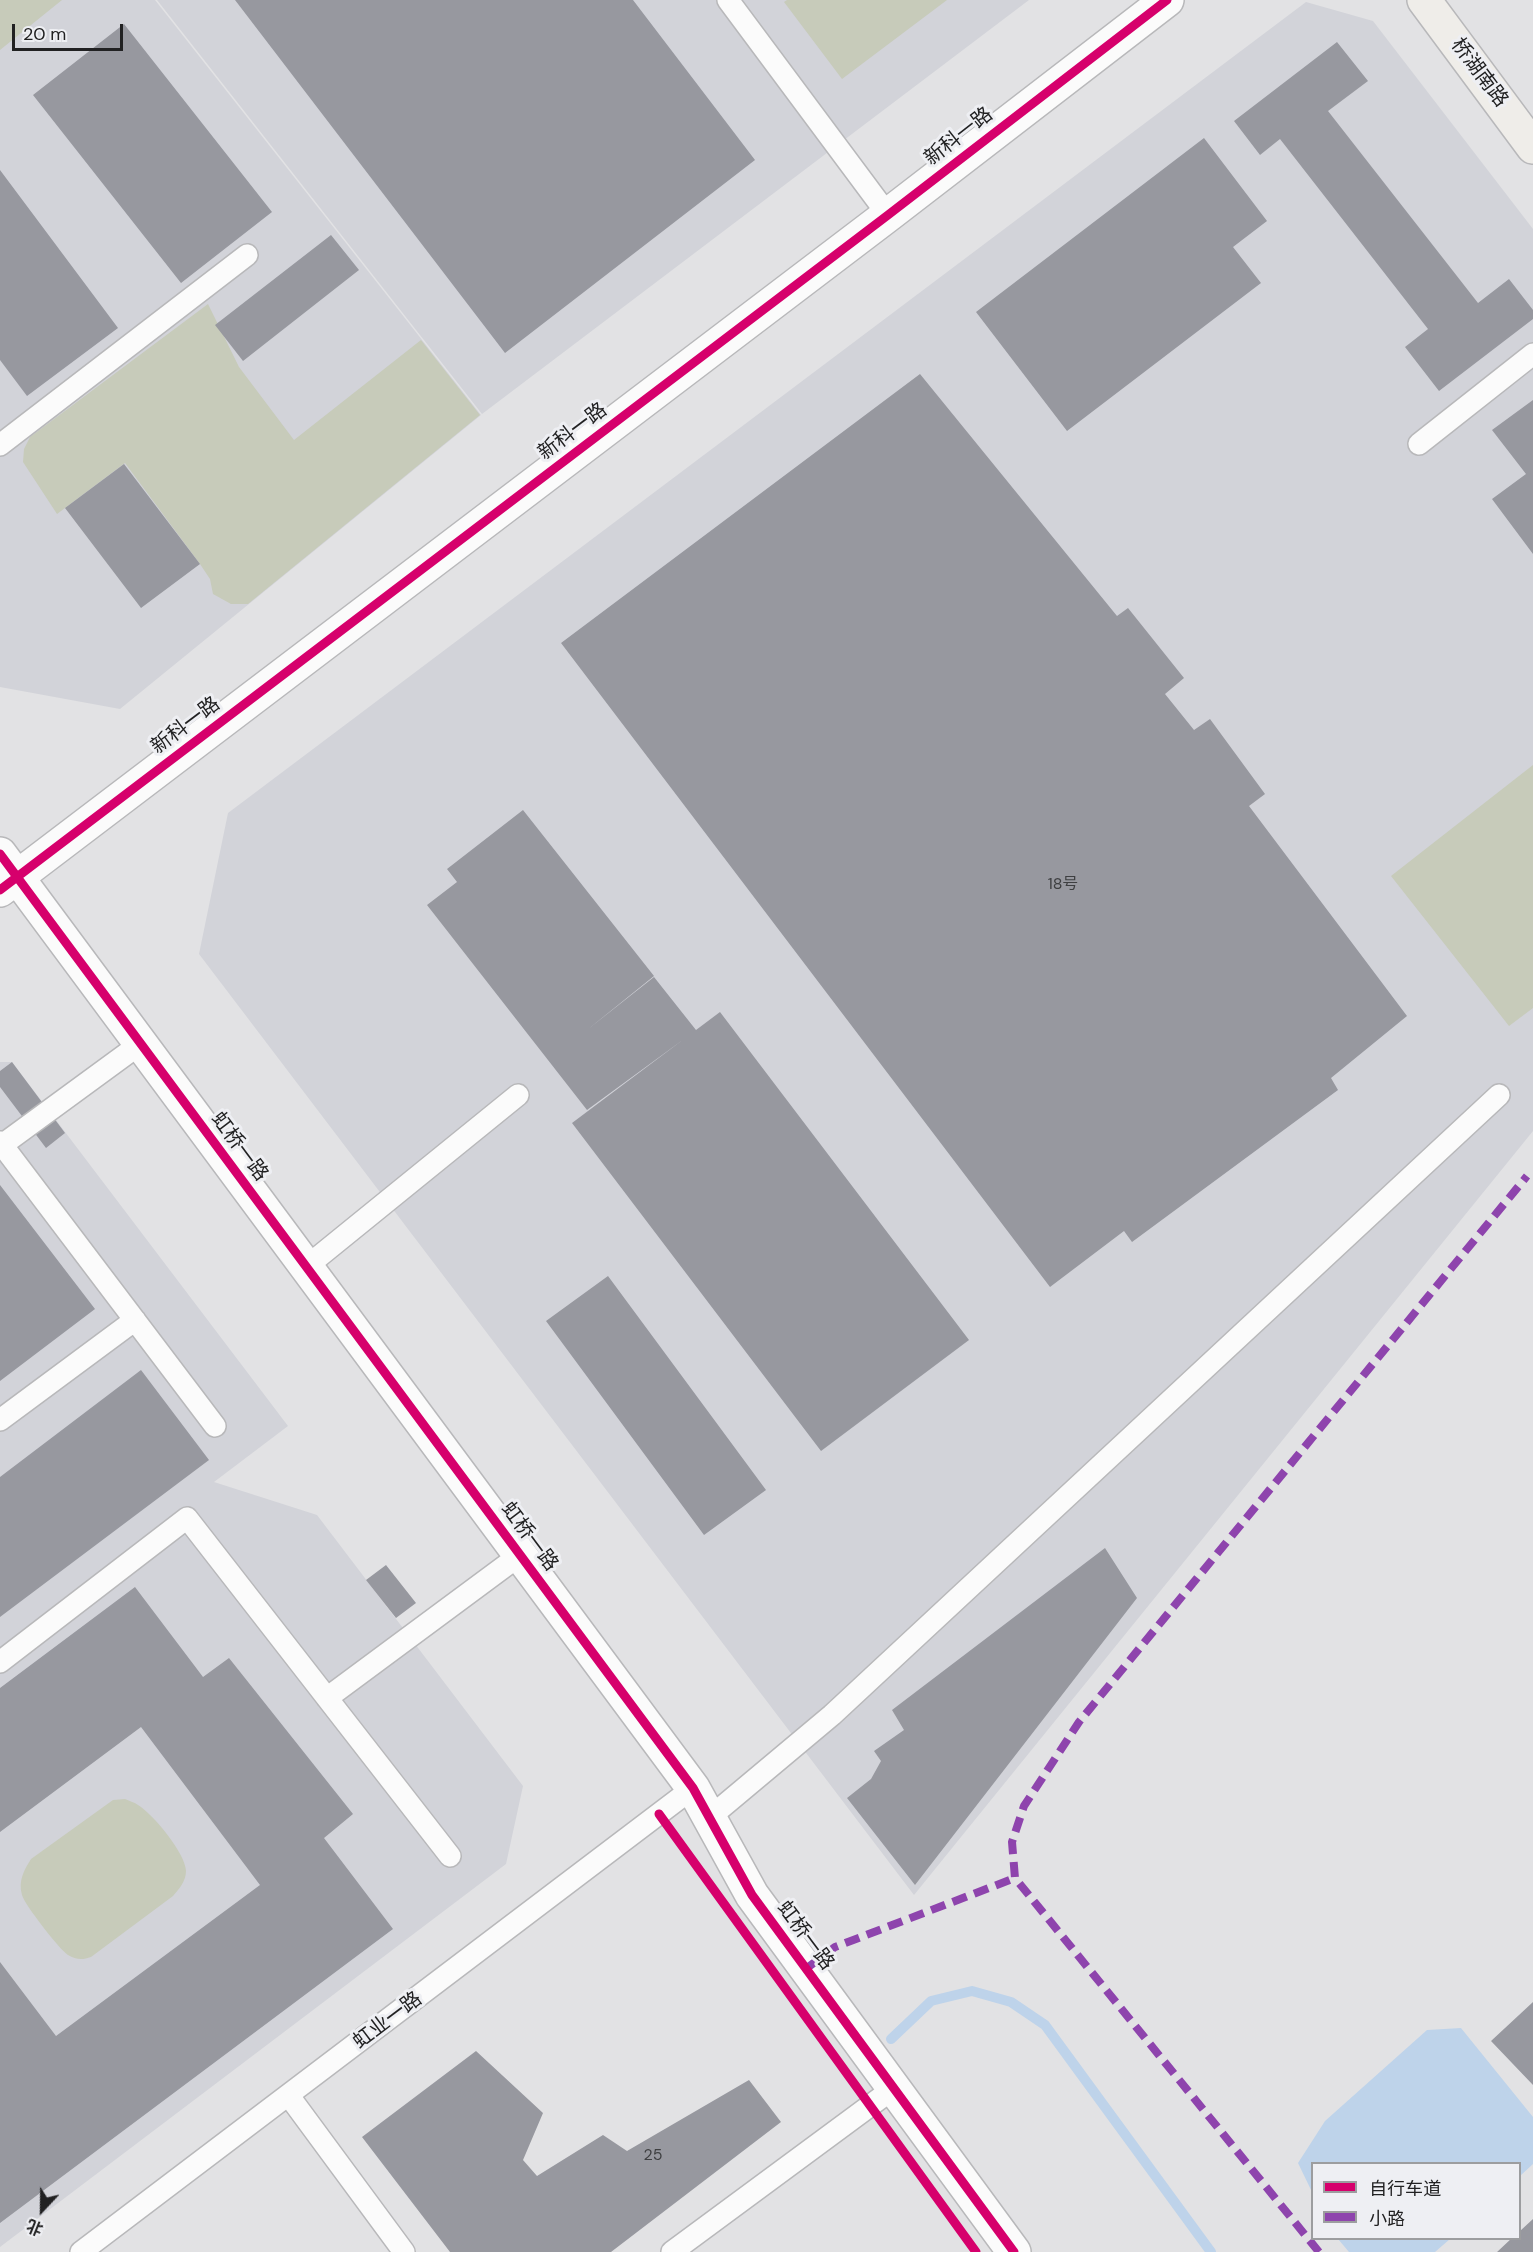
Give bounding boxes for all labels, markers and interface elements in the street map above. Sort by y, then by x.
scale bar [15,12,126,50]
text: 20 m [23,22,66,46]
street label: 桥湖南路 [1445,34,1513,112]
street label: 新科一路 [920,103,998,171]
street label: 新科一路 [534,398,612,466]
street label: 新科一路 [147,692,225,760]
house number: 18号 [1048,875,1078,895]
street label: 虹桥一路 [205,1108,273,1186]
street label: 虹桥一路 [495,1498,563,1576]
street label: 虹桥一路 [771,1897,839,1975]
street label: 虹业一路 [349,1987,427,2055]
house number: 25 [644,2146,662,2166]
legend [1311,2162,1521,2240]
text: 自行车道 [1369,2177,1441,2201]
north arrow [12,2180,72,2240]
text: 小路 [1369,2207,1405,2231]
text: 北 [24,2214,46,2240]

